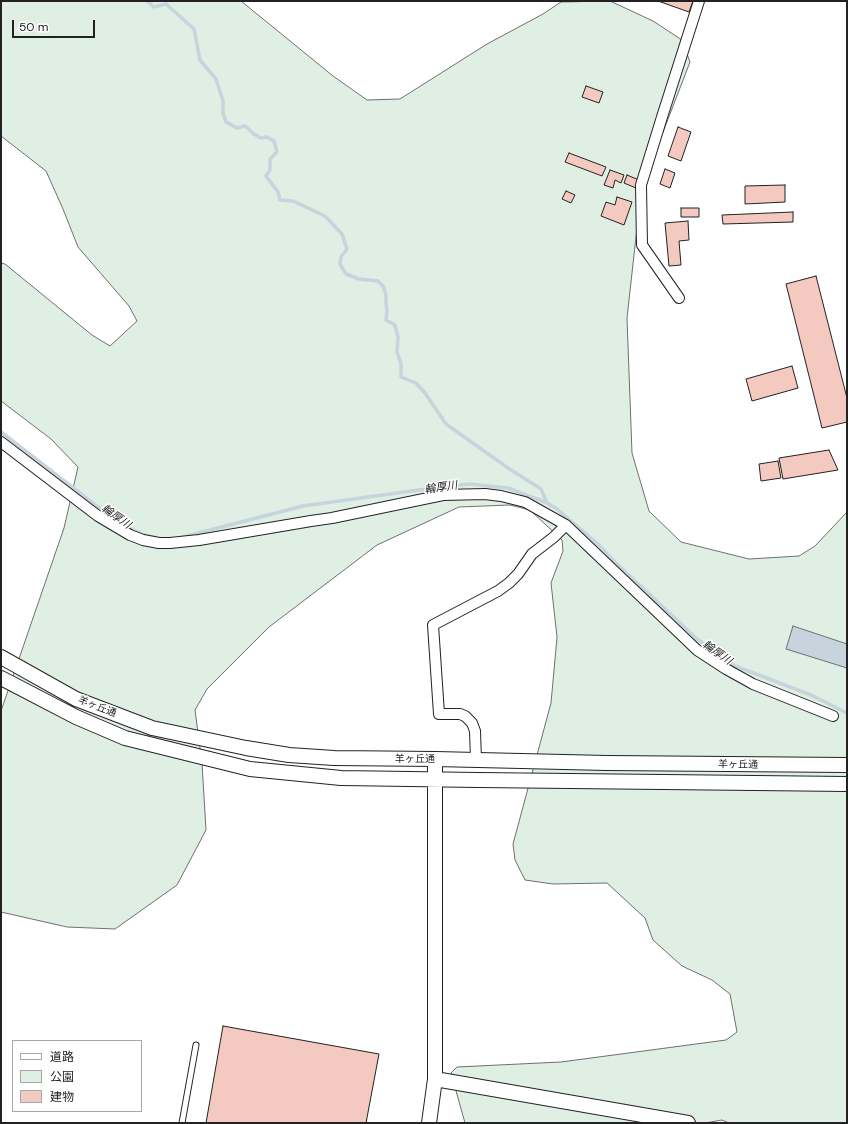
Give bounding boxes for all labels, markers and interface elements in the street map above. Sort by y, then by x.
scale bar [14,12,97,38]
text: 50 m [19,19,48,35]
water label: 輪厚川 [424,479,458,497]
water label: 輪厚川 [99,502,133,532]
water label: 輪厚川 [700,638,734,668]
street label: 羊ヶ丘通 [76,694,118,720]
street label: 羊ヶ丘通 [395,753,435,765]
street label: 羊ヶ丘通 [718,759,758,771]
legend [12,1040,142,1112]
text: 道路 [50,1049,74,1065]
text: 公園 [50,1069,74,1085]
text: 建物 [50,1089,74,1105]

